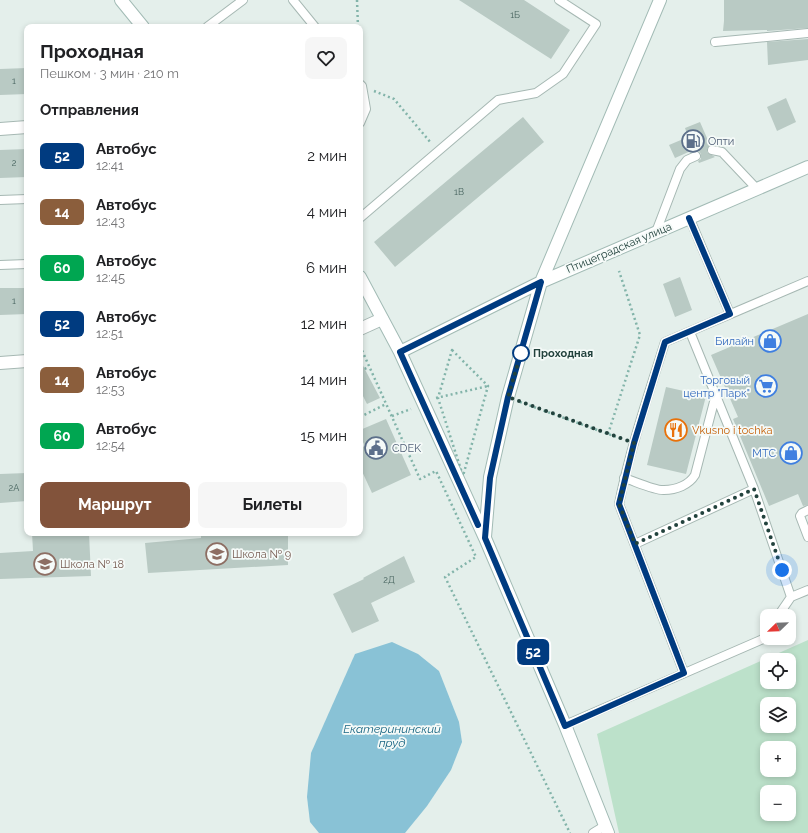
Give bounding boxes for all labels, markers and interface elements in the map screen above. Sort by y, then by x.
house number: 1Б [510,10,520,20]
button: heart [305,37,347,79]
text: Проходная [40,40,144,62]
text: Пешком · 3 мин · 210 m [40,66,179,81]
house number: 1 [12,76,16,86]
text: Отправления [40,101,139,119]
fuel station icon: Опти [680,128,706,154]
place label: Опти [708,135,734,148]
text: Автобус [96,140,157,158]
text: 2 мин [307,147,347,165]
text: 52 [54,148,70,164]
house number: 2 [12,158,17,168]
text: 12:41 [96,158,123,173]
house number: 1В [454,187,464,197]
text: Автобус [96,196,157,214]
text: 4 мин [307,203,347,221]
text: 14 [55,204,69,220]
text: 12:43 [96,214,125,229]
street label: Птицеградская улица [564,220,674,276]
text: Автобус [96,252,157,270]
text: 6 мин [306,259,347,277]
text: 60 [53,260,71,276]
text: 12:45 [96,270,125,285]
house number: 1 [12,296,16,306]
text: Автобус [96,308,157,326]
text: 12 мин [301,315,347,333]
text: 52 [54,316,70,332]
text: 12:51 [96,326,123,341]
shop icon: Билайн [757,328,783,354]
place label: Билайн [715,335,754,348]
marker: Проходная [512,344,530,362]
place label: Проходная [533,347,593,360]
text: Автобус [96,364,157,382]
text: 14 мин [300,371,347,389]
text: 14 [55,372,69,388]
supermarket icon: Торговый центр "Парк" [753,373,779,399]
place label: Торговый центр "Парк" [683,374,750,400]
text: 12:53 [96,382,125,397]
restaurant icon: Vkusno i tochka [663,417,689,443]
text: Автобус [96,420,157,438]
place label: Vkusno i tochka [692,424,773,437]
text: 15 мин [300,427,347,445]
text: 60 [53,428,71,444]
public building icon: CDEK [363,435,389,461]
text: 12:54 [96,438,125,453]
shop icon: МТС [778,440,804,466]
place label: CDEK [392,442,422,455]
place label: МТС [752,447,776,460]
button: Маршрут [40,482,190,528]
button: Билеты [198,482,347,528]
house number: 2А [9,483,19,493]
school or university icon: Школа № 9 [204,541,230,567]
place label: Школа № 9 [232,548,291,561]
school or university icon: Школа № 18 [32,551,58,577]
place label: Школа № 18 [60,558,124,571]
your location [772,560,792,580]
house number: 2Д [383,575,395,585]
north arrow [760,609,796,645]
map controls [760,609,796,821]
line badge: 52 [515,639,551,665]
text: 52 [525,644,541,660]
button: locate [760,653,796,689]
button: layers [760,697,796,733]
water label: Екатерининский пруд [343,722,441,750]
button: + [760,741,796,777]
button: − [760,785,796,821]

